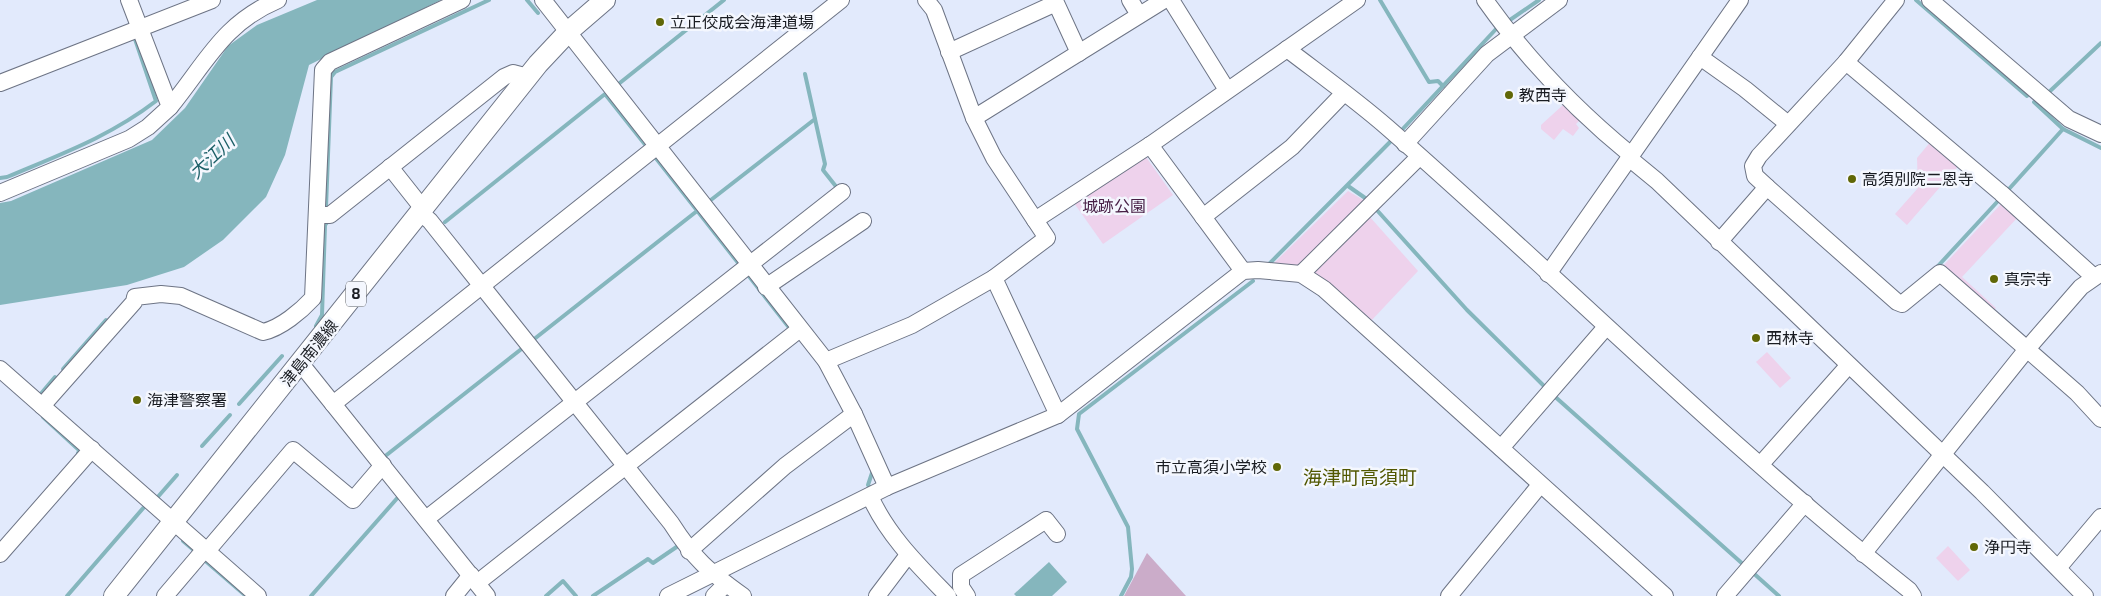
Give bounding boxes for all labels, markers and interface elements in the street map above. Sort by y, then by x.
place label: 立正佼成会海津道場 [670,12,814,31]
marker: 立正佼成会海津道場 [654,16,666,28]
place label: 教西寺 [1519,85,1567,104]
marker: 教西寺 [1503,89,1515,101]
water label: 大江川 [184,128,240,183]
place label: 高須別院二恩寺 [1862,169,1974,188]
marker: 高須別院二恩寺 [1846,173,1858,185]
park label: 城跡公園 [1082,196,1146,215]
place label: 真宗寺 [2004,269,2052,288]
marker: 真宗寺 [1988,273,2000,285]
road number: 8 [346,282,366,306]
street label: 津島南濃線 [276,316,341,390]
place label: 西林寺 [1766,328,1814,347]
marker: 西林寺 [1750,332,1762,344]
place label: 海津警察署 [147,390,227,409]
marker: 海津警察署 [131,394,143,406]
place label: 市立高須小学校 [1155,457,1267,476]
marker: 市立高須小学校 [1271,461,1283,473]
district label: 海津町高須町 [1303,465,1417,488]
place label: 浄円寺 [1984,537,2032,556]
marker: 浄円寺 [1968,541,1980,553]

